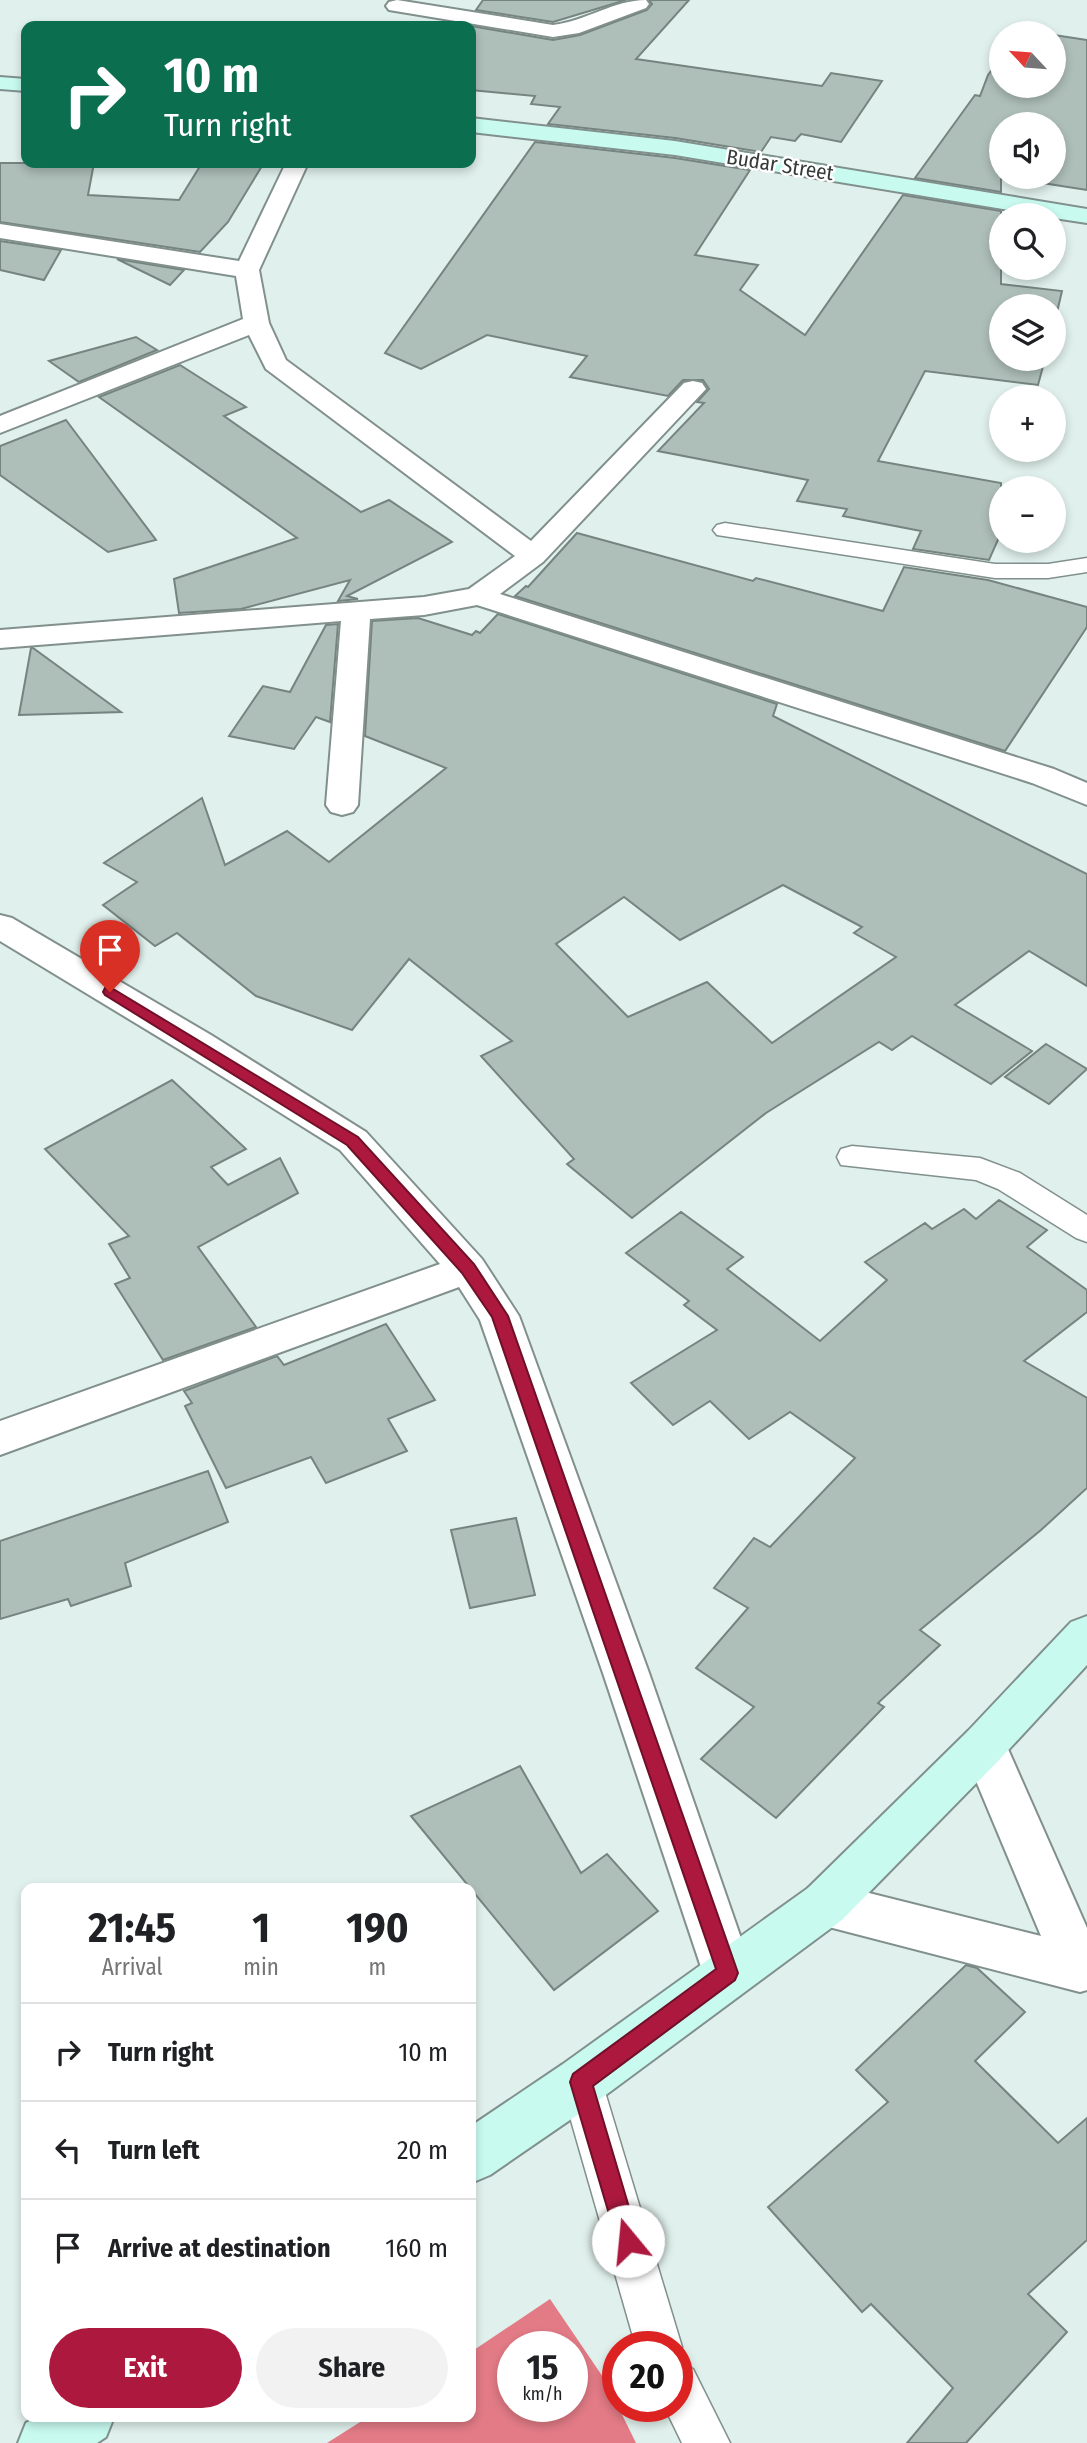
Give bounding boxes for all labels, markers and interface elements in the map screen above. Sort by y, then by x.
north arrow [989,21,1066,98]
map controls [989,21,1066,553]
text: 10 m [164,46,259,105]
icon: right [49,49,140,140]
text: Turn right [164,106,291,144]
button: sound [989,112,1066,189]
street label: Budar Street [725,144,835,186]
button: search [989,203,1066,280]
button: layers [989,294,1066,371]
button: + [989,385,1066,462]
button: − [989,476,1066,553]
pin [80,920,140,992]
icon: arrive [91,931,129,969]
text: 21:45 [88,1903,176,1953]
text: 1 [252,1903,270,1953]
text: 190 [346,1903,409,1953]
text: Arrival [102,1953,163,1981]
text: min [243,1953,279,1981]
text: m [369,1953,386,1981]
icon: right [49,2033,87,2071]
text: Turn right [108,2037,214,2068]
text: 10 m [398,2037,448,2068]
icon: left [49,2131,87,2169]
text: Turn left [108,2135,200,2166]
text: 20 m [397,2135,448,2166]
position arrow [591,2204,665,2278]
icon: arrive [49,2229,87,2267]
text: Arrive at destination [108,2233,331,2264]
text: 160 m [385,2233,448,2264]
button: Exit [49,2328,242,2408]
button: Share [256,2328,448,2408]
speed limit sign: 20 [602,2331,693,2422]
text: 15 [526,2346,558,2388]
text: km/h [522,2383,563,2405]

